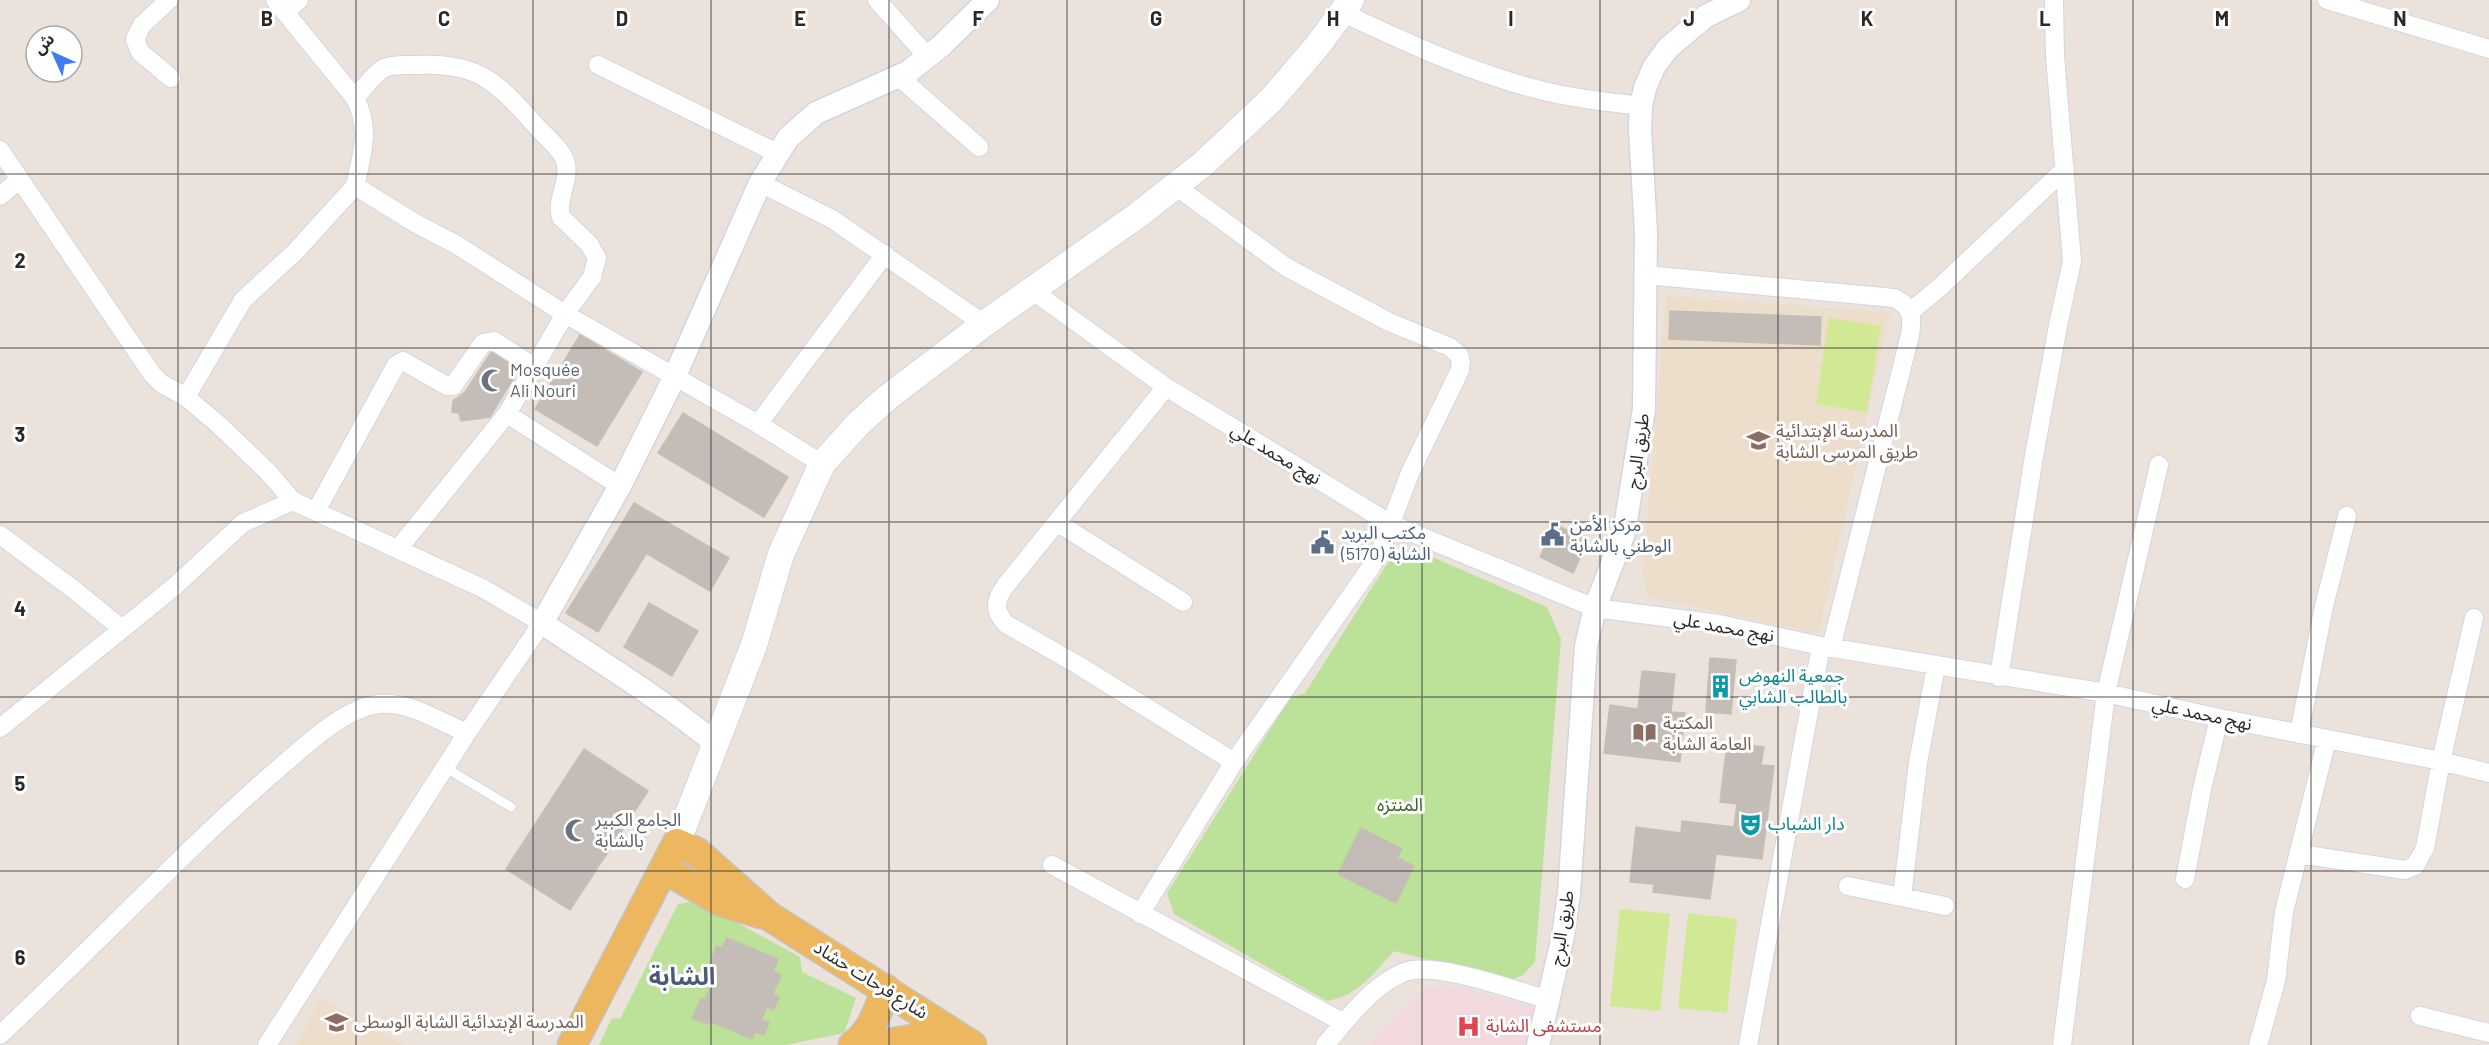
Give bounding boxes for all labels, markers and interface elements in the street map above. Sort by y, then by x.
text: B [261,6,273,30]
text: C [438,6,450,30]
text: D [616,6,628,30]
text: E [794,6,806,30]
text: F [972,6,984,30]
text: G [1150,6,1162,30]
text: H [1327,6,1339,30]
text: I [1508,6,1514,30]
text: J [1683,6,1695,30]
text: K [1861,6,1874,30]
text: L [2039,6,2051,30]
text: M [2215,6,2229,30]
text: N [2393,6,2407,30]
north arrow [24,24,84,84]
text: ش [29,29,58,58]
text: 2 [14,248,26,272]
place label: Mosquée Ali Nouri [510,358,580,401]
mosque icon: Mosquée Ali Nouri [479,367,505,393]
street label: طريق البرج [1621,412,1656,490]
street label: نهج محمد علي [1226,418,1326,491]
place label: المدرسة الإبتدائية طريق المرسى الشابة [1776,419,1918,463]
text: 3 [15,422,25,446]
school or university icon: المدرسة الإبتدائية طريق المرسى الشابة [1745,428,1771,454]
place label: مركز الأمن الوطني بالشابة [1570,513,1672,559]
place label: مكتب البريد الشابة (5170) [1340,521,1431,564]
public building icon: مركز الأمن الوطني بالشابة [1539,522,1565,548]
public building icon: مكتب البريد الشابة (5170) [1310,530,1336,556]
text: 4 [14,596,26,620]
street label: نهج محمد علي [1672,606,1776,649]
place label: جمعية النهوض بالطالب الشابي [1739,664,1847,710]
building icon: جمعية النهوض بالطالب الشابي [1708,673,1734,699]
street label: نهج محمد علي [2150,692,2254,737]
place label: المكتبة العامة الشابة [1663,711,1751,754]
library icon: المكتبة العامة الشابة [1632,720,1658,746]
text: 5 [15,771,26,795]
park label: المنتزه [1377,793,1423,816]
place label: الجامع الكبير بالشابة [594,808,681,851]
theatre icon: دار الشباب [1737,811,1763,837]
place label: دار الشباب [1768,812,1845,835]
mosque icon: الجامع الكبير بالشابة [564,817,590,843]
street label: طريق البرج [1544,889,1581,968]
street label: شارع فرحات حشاد [808,935,933,1026]
text: 6 [15,945,26,969]
district label: الشابة [649,961,715,991]
school or university icon: المدرسة الإبتدائية الشابة الوسطى [323,1009,349,1035]
place label: المدرسة الإبتدائية الشابة الوسطى [354,1010,584,1034]
hospital icon: مستشفى الشابة [1455,1013,1481,1039]
place label: مستشفى الشابة [1486,1014,1602,1037]

